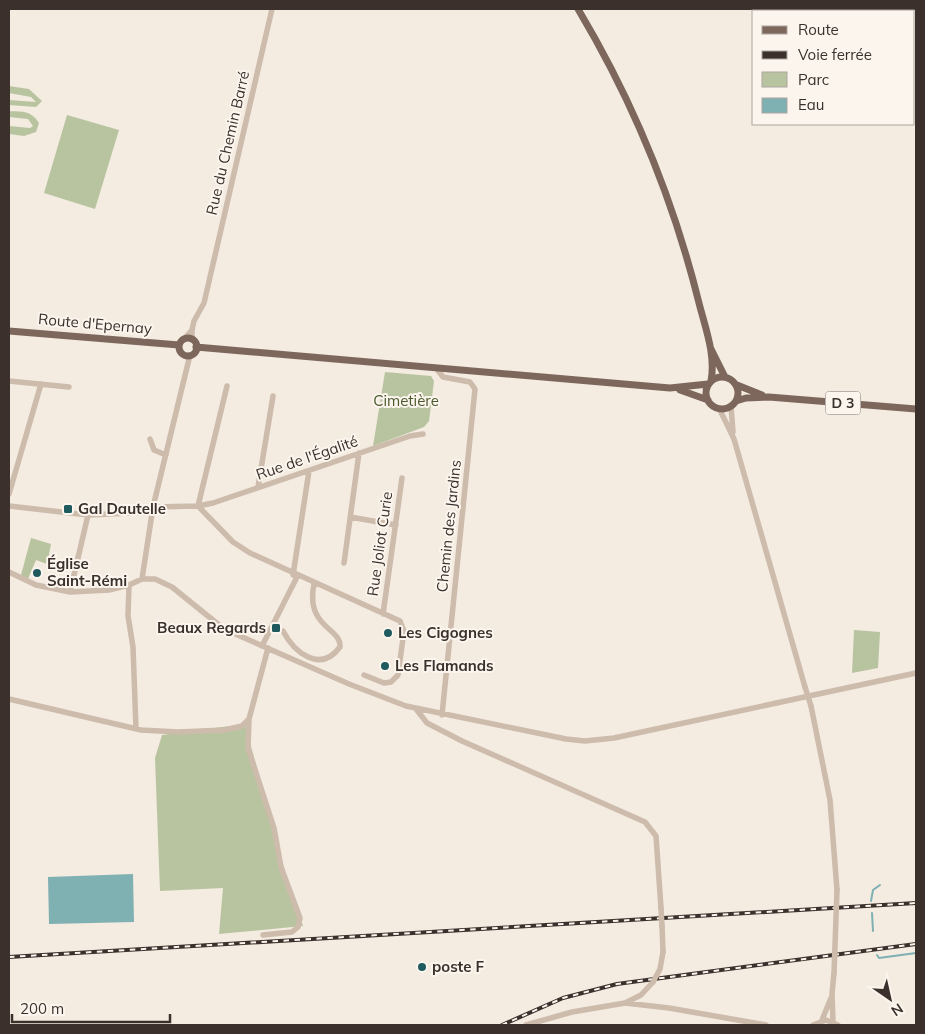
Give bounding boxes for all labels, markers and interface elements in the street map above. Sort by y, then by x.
legend [752,10,915,125]
text: Route [798,20,839,39]
text: Voie ferrée [798,45,872,64]
street label: Rue du Chemin Barré [202,69,253,217]
text: Parc [798,70,829,89]
text: Eau [798,95,824,114]
street label: Route d'Epernay [37,309,153,338]
park label: Cimetière [373,391,439,410]
road number: D 3 [826,392,860,414]
street label: Rue de l'Égalité [253,431,360,484]
street label: Chemin des Jardins [432,459,465,593]
street label: Rue Joliot Curie [363,490,396,597]
place label: Gal Dautelle [78,499,166,518]
marker: Gal Dautelle [62,503,74,515]
place label: Église Saint-Rémi [47,554,127,590]
marker: Église Saint-Rémi [31,567,43,579]
place label: Beaux Regards [157,618,266,637]
marker: Beaux Regards [270,622,282,634]
place label: Les Cigognes [398,623,493,642]
marker: Les Cigognes [382,627,394,639]
place label: Les Flamands [395,656,494,675]
marker: Les Flamands [379,660,391,672]
place label: poste F [432,957,485,976]
marker: poste F [416,961,428,973]
north arrow [865,974,915,1024]
scale bar [12,992,170,1024]
text: 200 m [20,999,64,1018]
text: N [888,999,907,1020]

